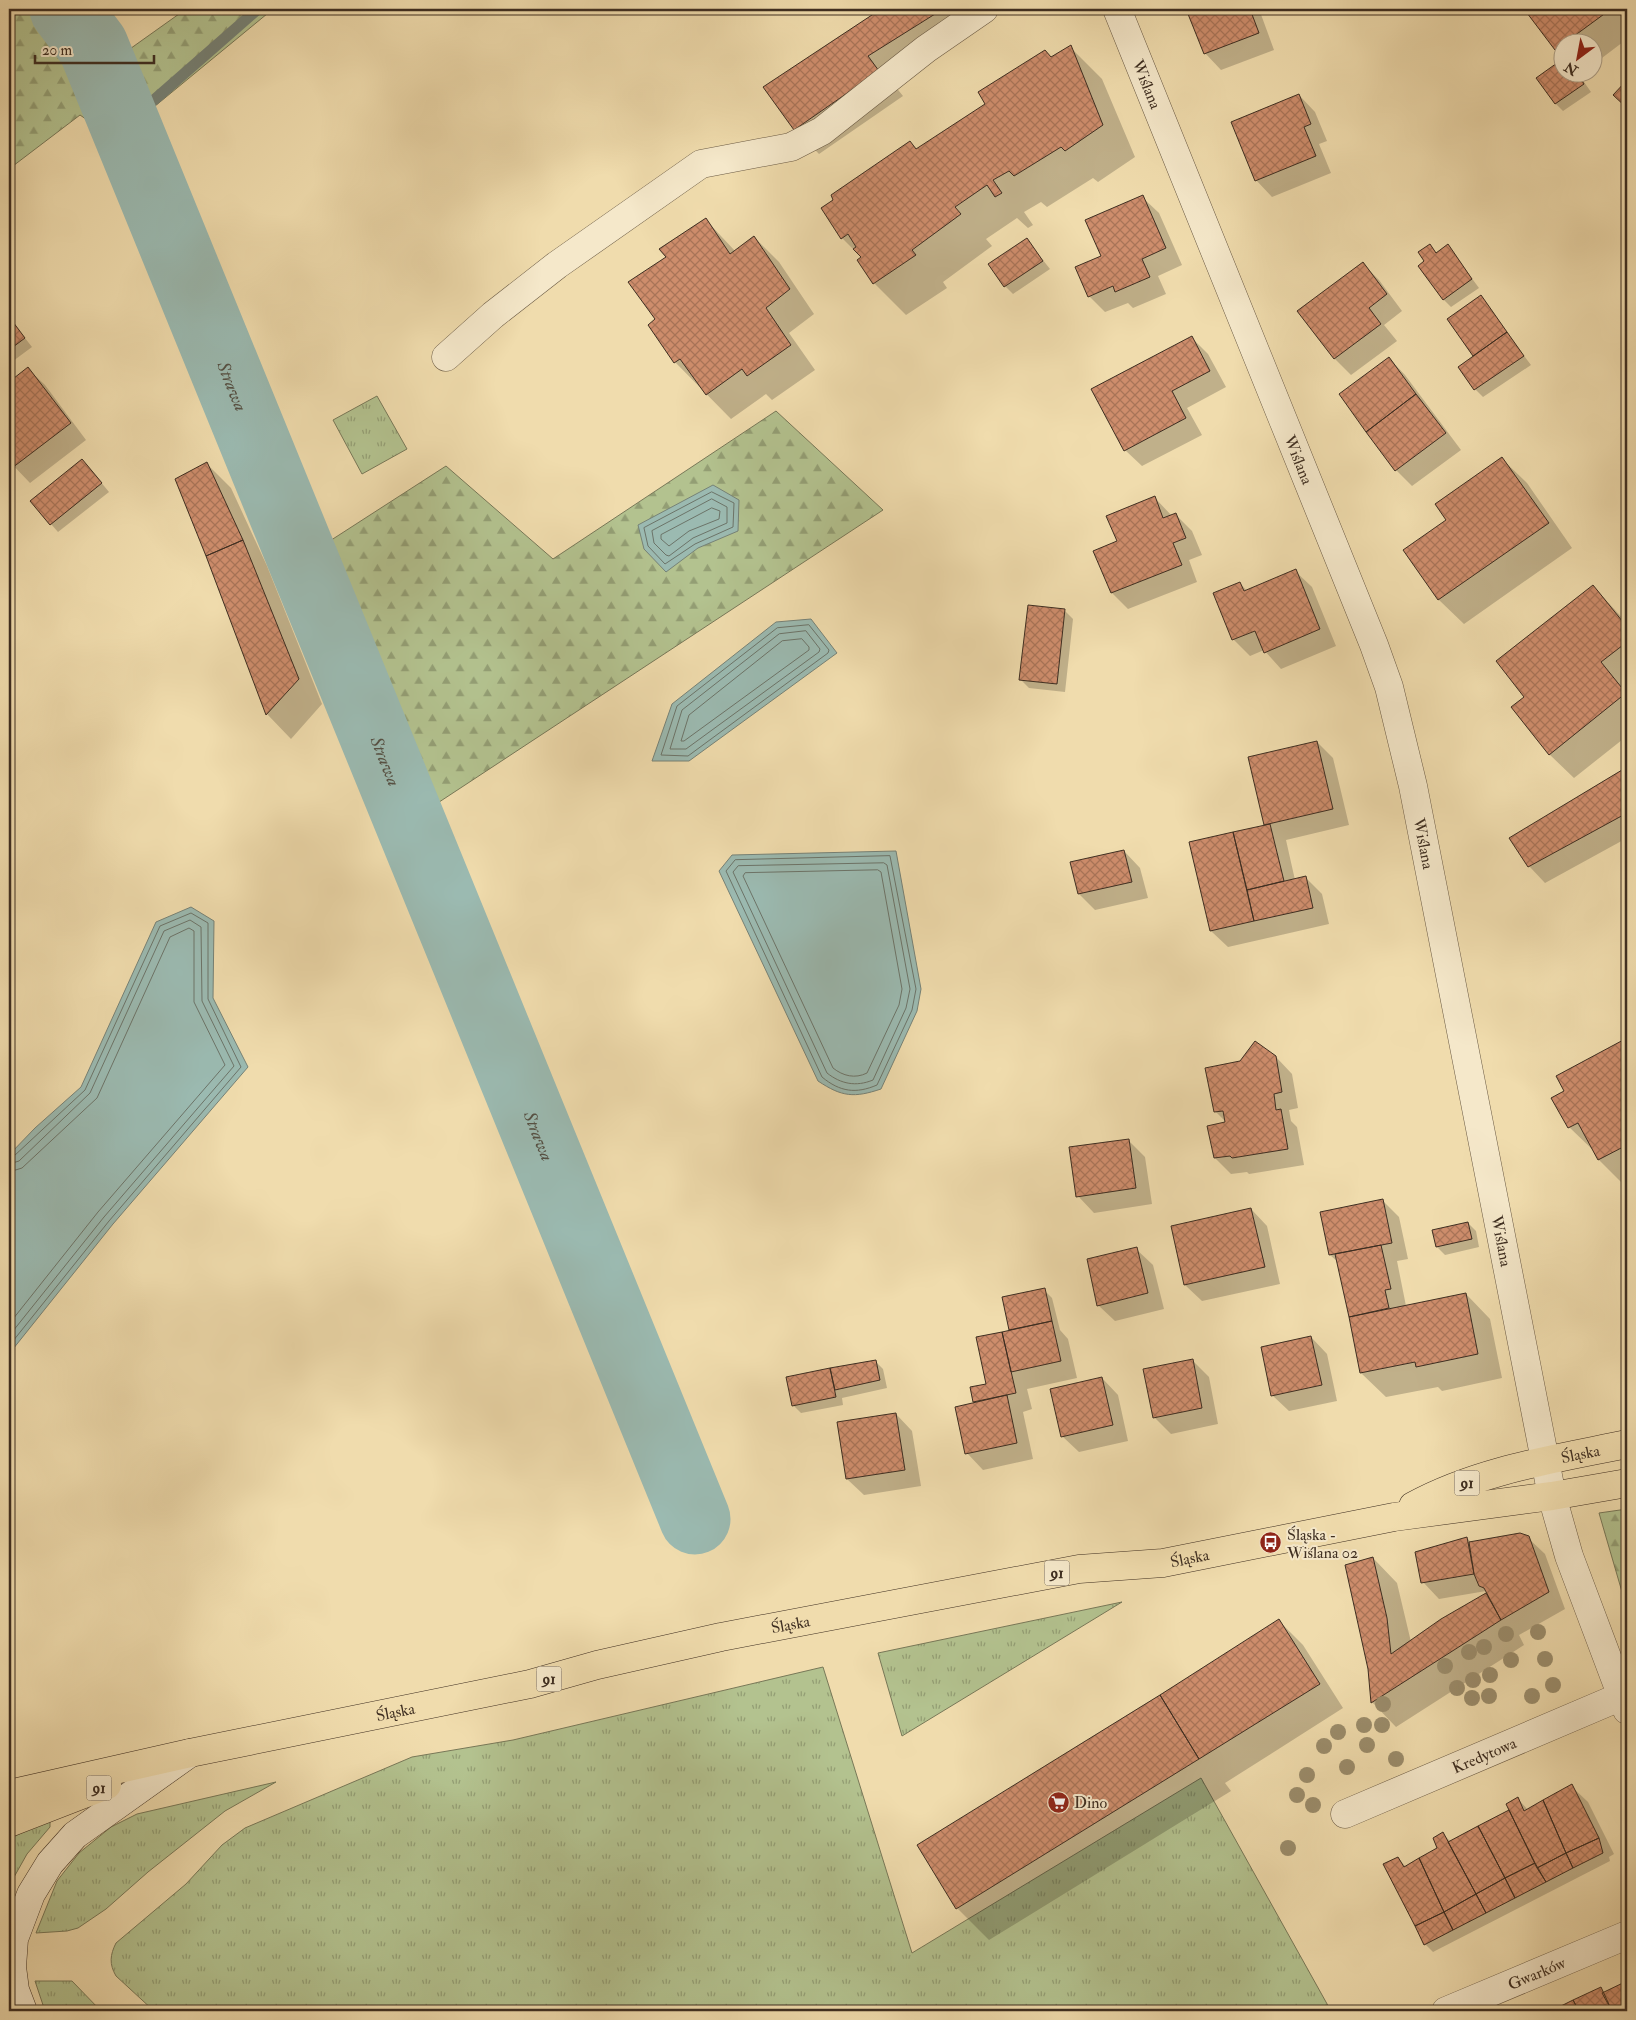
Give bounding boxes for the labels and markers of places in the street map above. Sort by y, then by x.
place label: Śląska - Wiślana 02 [1286,1525,1358,1563]
bus stop icon: Śląska - Wiślana 02 [1259,1531,1283,1555]
supermarket icon: Dino [1046,1790,1070,1814]
place label: Dino [1074,1793,1107,1813]

